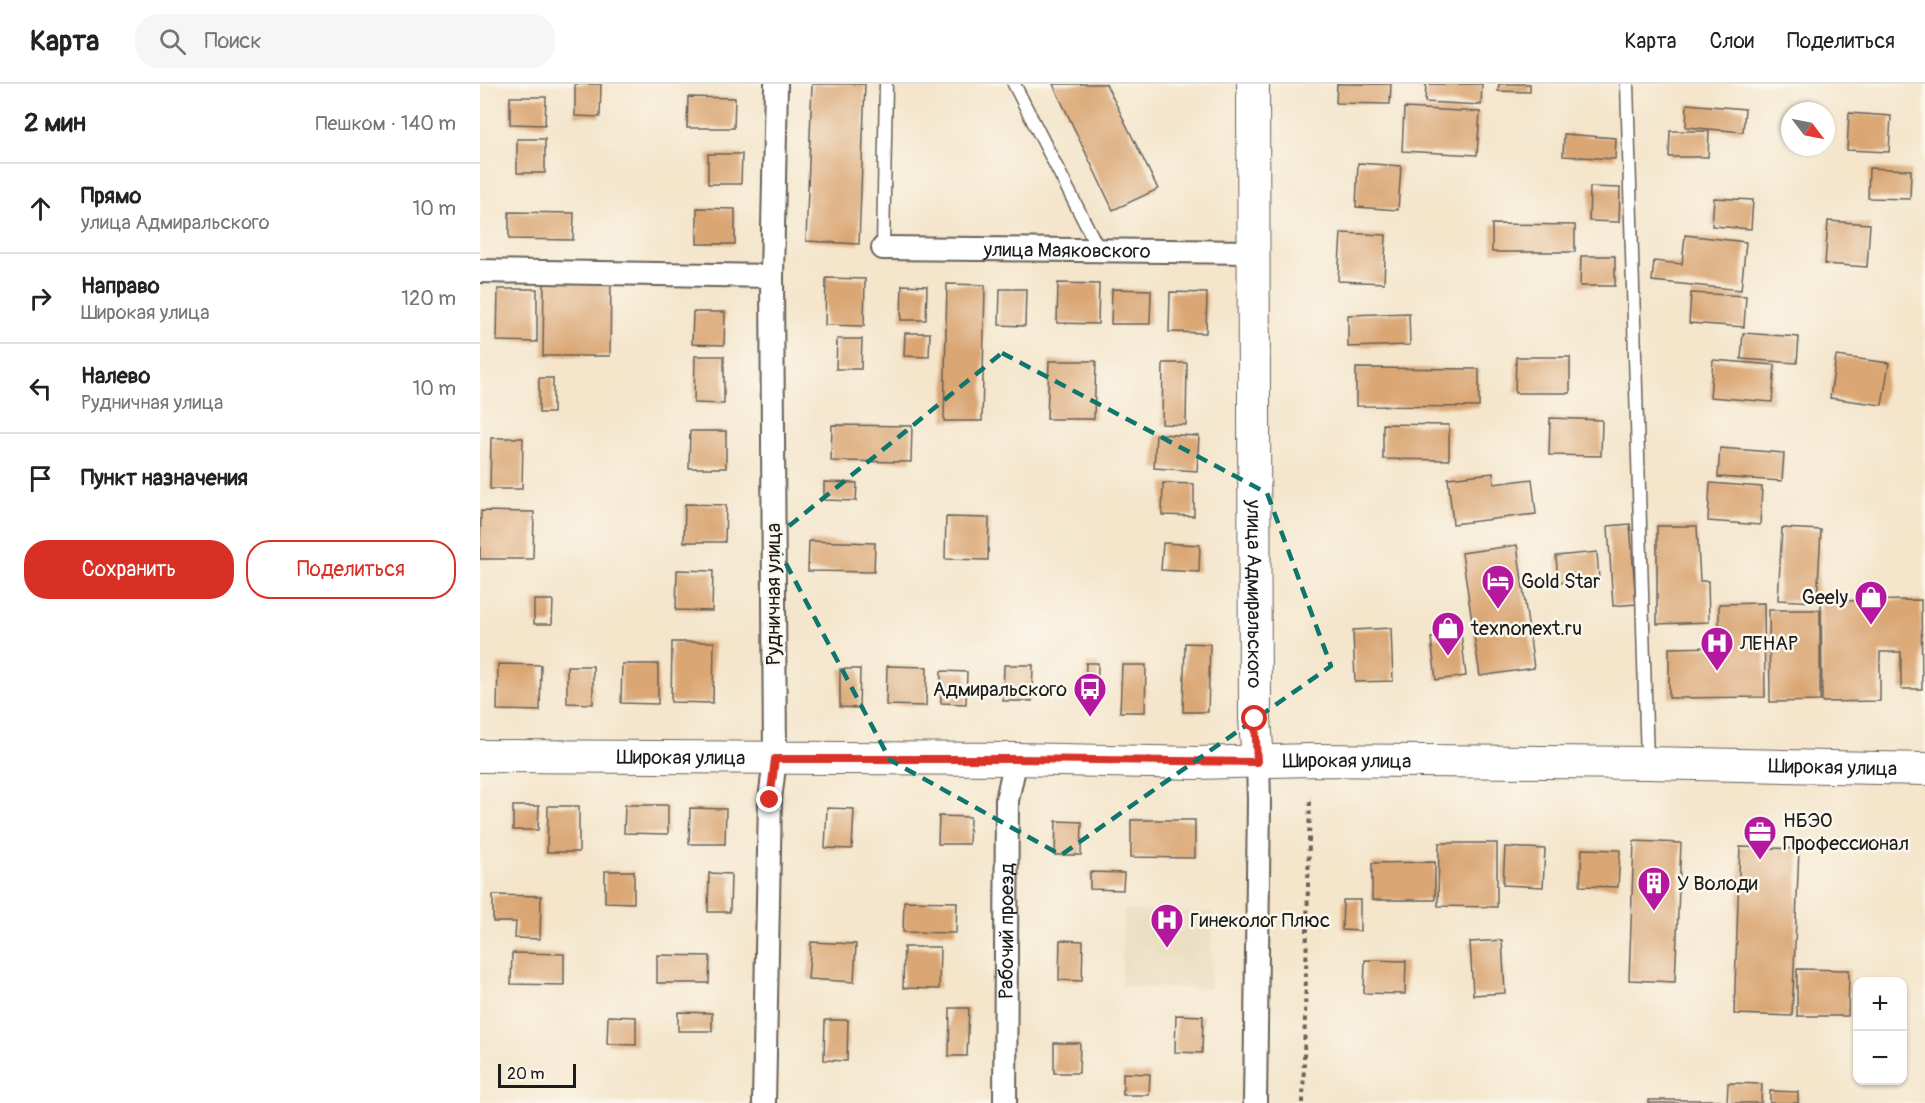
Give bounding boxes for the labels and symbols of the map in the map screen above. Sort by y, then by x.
north arrow [1781,102,1835,156]
street label: улица Маяковского [982,237,1151,263]
street label: улица Адмиральского [1242,499,1267,689]
street label: Рудничная улица [761,523,786,665]
hotel icon: Gold Star [1480,563,1516,610]
place label: Gold Star [1521,569,1600,594]
shop icon: Geely [1853,579,1889,626]
place label: Geely [1802,585,1848,610]
shop icon: texnonext.ru [1430,610,1466,657]
place label: texnonext.ru [1470,616,1582,641]
hospital icon: ЛЕНАР [1699,625,1735,672]
place label: ЛЕНАР [1739,631,1798,656]
bus stop icon: Адмиральского [1072,671,1108,718]
place label: Адмиральского [933,677,1067,702]
route start [1241,705,1267,731]
street label: Широкая улица [617,744,745,770]
street label: Широкая улица [1282,747,1411,773]
street label: Широкая улица [1768,753,1897,781]
route end [756,786,782,812]
place label: НБЭО Профессионал [1783,808,1909,856]
office icon: НБЭО Профессионал [1742,814,1778,861]
street label: Рабочий проезд [993,863,1019,999]
building icon: У Володи [1636,865,1672,912]
place label: У Володи [1677,871,1758,896]
hospital icon: Гинеколог Плюс [1149,902,1185,949]
place label: Гинеколог Плюс [1190,908,1330,933]
scale bar [498,1061,576,1088]

